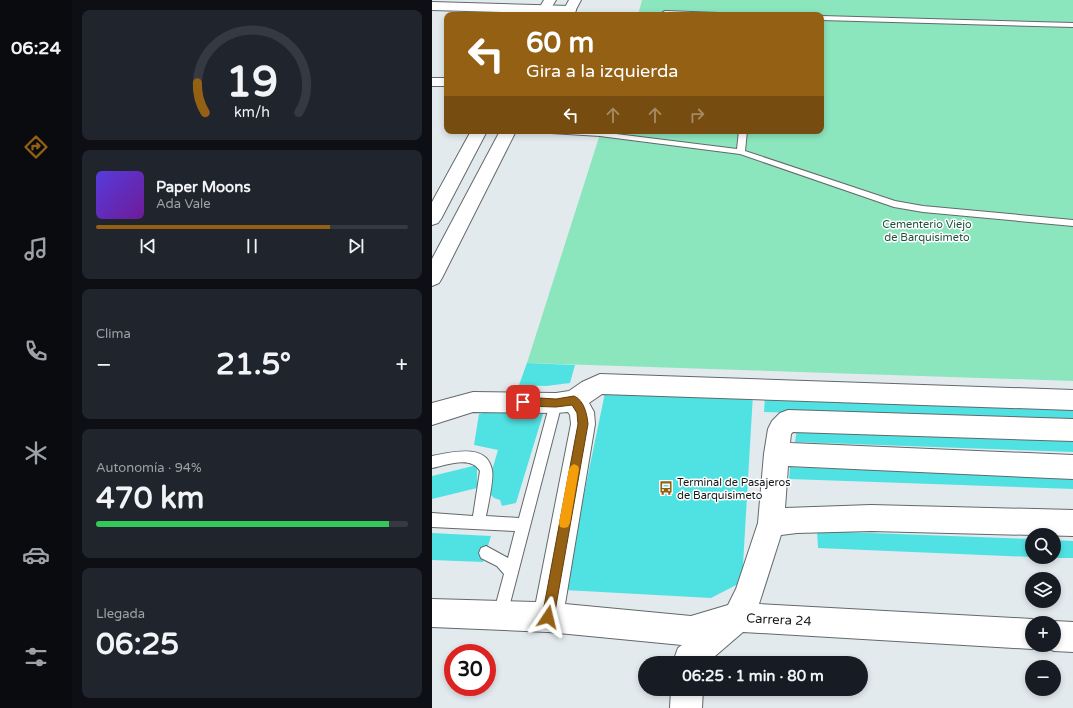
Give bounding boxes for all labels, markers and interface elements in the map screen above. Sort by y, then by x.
text: 60 m [526,26,594,60]
icon: left [460,28,512,80]
text: 06:24 [11,37,61,59]
text: 19 [226,58,278,108]
text: Gira a la izquierda [526,60,678,82]
text: km/h [234,103,270,120]
icon: left [560,104,582,126]
icon: ahead [602,104,624,126]
icon: ahead [644,104,666,126]
icon: right [686,104,708,126]
icon: directions [22,133,50,161]
text: Paper Moons [156,178,251,196]
text: Ada Vale [156,196,211,212]
park label: Cementerio Viejo de Barquisimeto [882,218,972,244]
icon: music [22,235,50,263]
icon: previous [137,235,159,257]
icon: pause [241,235,263,257]
icon: next [345,235,367,257]
text: Clima [96,326,131,342]
icon: phone [22,337,50,365]
text: 21.5° [216,346,291,383]
text: − [96,352,112,378]
text: + [396,352,408,378]
pin [506,385,540,419]
icon: arrive [512,391,534,413]
icon: climate [22,439,50,467]
text: Autonomía · 94% [96,460,202,476]
place label: Terminal de Pasajeros de Barquisimeto [677,476,791,502]
text: 470 km [96,480,204,517]
bus stop icon: Terminal de Pasajeros de Barquisimeto [658,480,674,496]
map controls [1025,528,1061,696]
button: search [1025,528,1061,564]
icon: car [22,541,50,569]
button: layers [1025,572,1061,608]
position arrow [527,596,569,638]
text: Llegada [96,606,145,622]
street label: Carrera 24 [746,610,812,630]
button: + [1025,616,1061,652]
text: 06:25 [96,626,179,663]
icon: filters [22,643,50,671]
speed limit sign: 30 [444,644,496,696]
button: − [1025,660,1061,696]
text: 06:25 · 1 min · 80 m [682,667,824,685]

